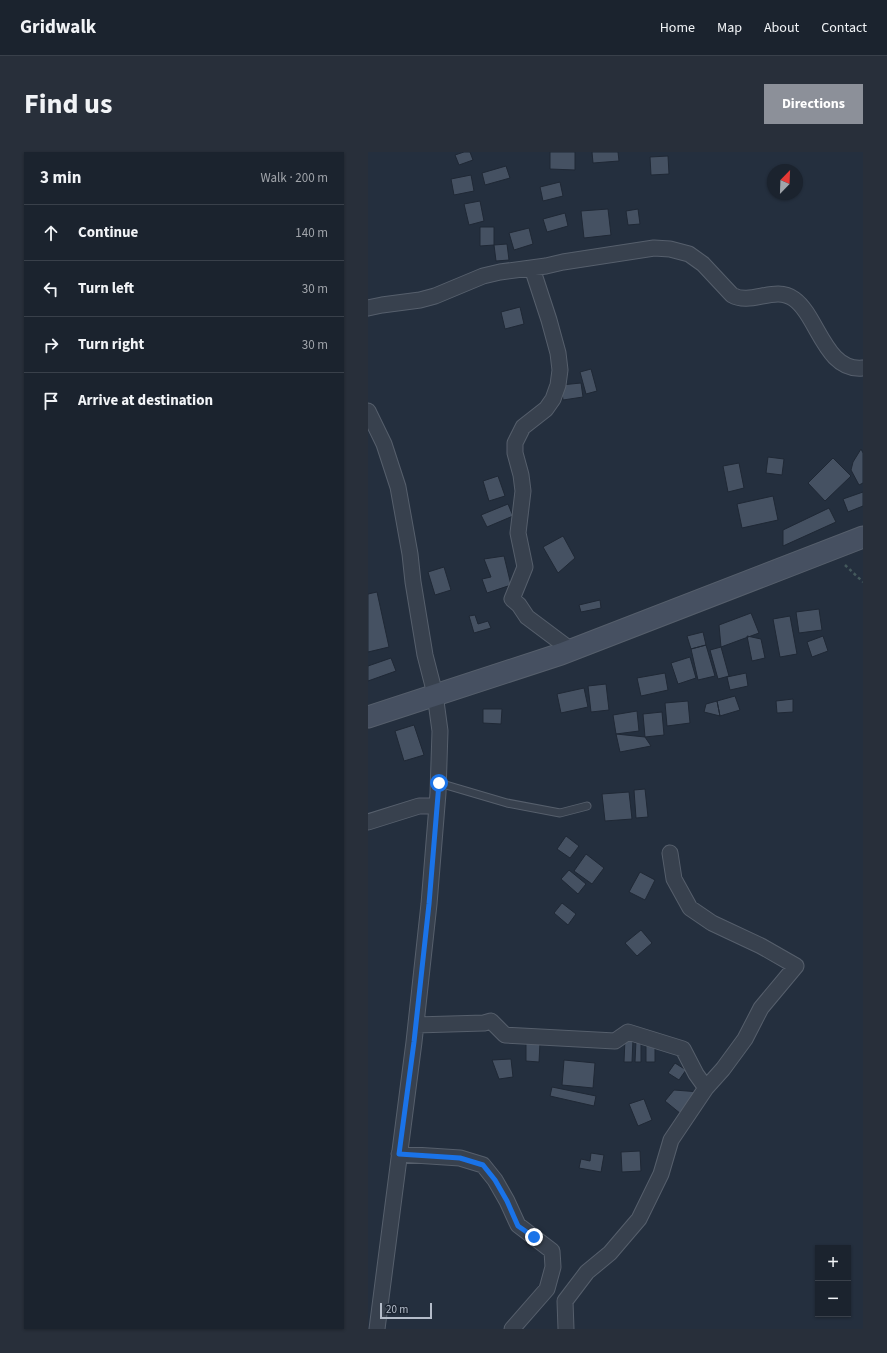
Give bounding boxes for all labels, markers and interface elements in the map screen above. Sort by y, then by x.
text: Gridwalk [20,14,96,41]
text: Home [660,18,695,38]
text: Map [717,18,742,38]
text: About [764,18,799,38]
text: Contact [821,18,867,38]
text: Find us [24,84,112,124]
button: Directions [764,84,863,124]
north arrow [767,164,803,200]
text: 3 min [40,166,81,190]
text: Walk · 200 m [260,169,328,187]
icon: ahead [40,222,62,244]
text: Continue [78,222,138,243]
text: 140 m [295,224,328,242]
icon: left [40,278,62,300]
text: Turn left [78,278,134,299]
text: 30 m [302,280,328,298]
icon: right [40,334,62,356]
text: Turn right [78,334,144,355]
text: 30 m [302,336,328,354]
icon: arrive [40,390,62,412]
text: Arrive at destination [78,390,213,411]
route start [430,774,448,792]
route end [525,1228,543,1246]
map controls [815,1245,851,1317]
button: + [815,1245,851,1281]
button: − [815,1281,851,1317]
scale bar [380,1301,432,1320]
text: 20 m [386,1302,408,1317]

